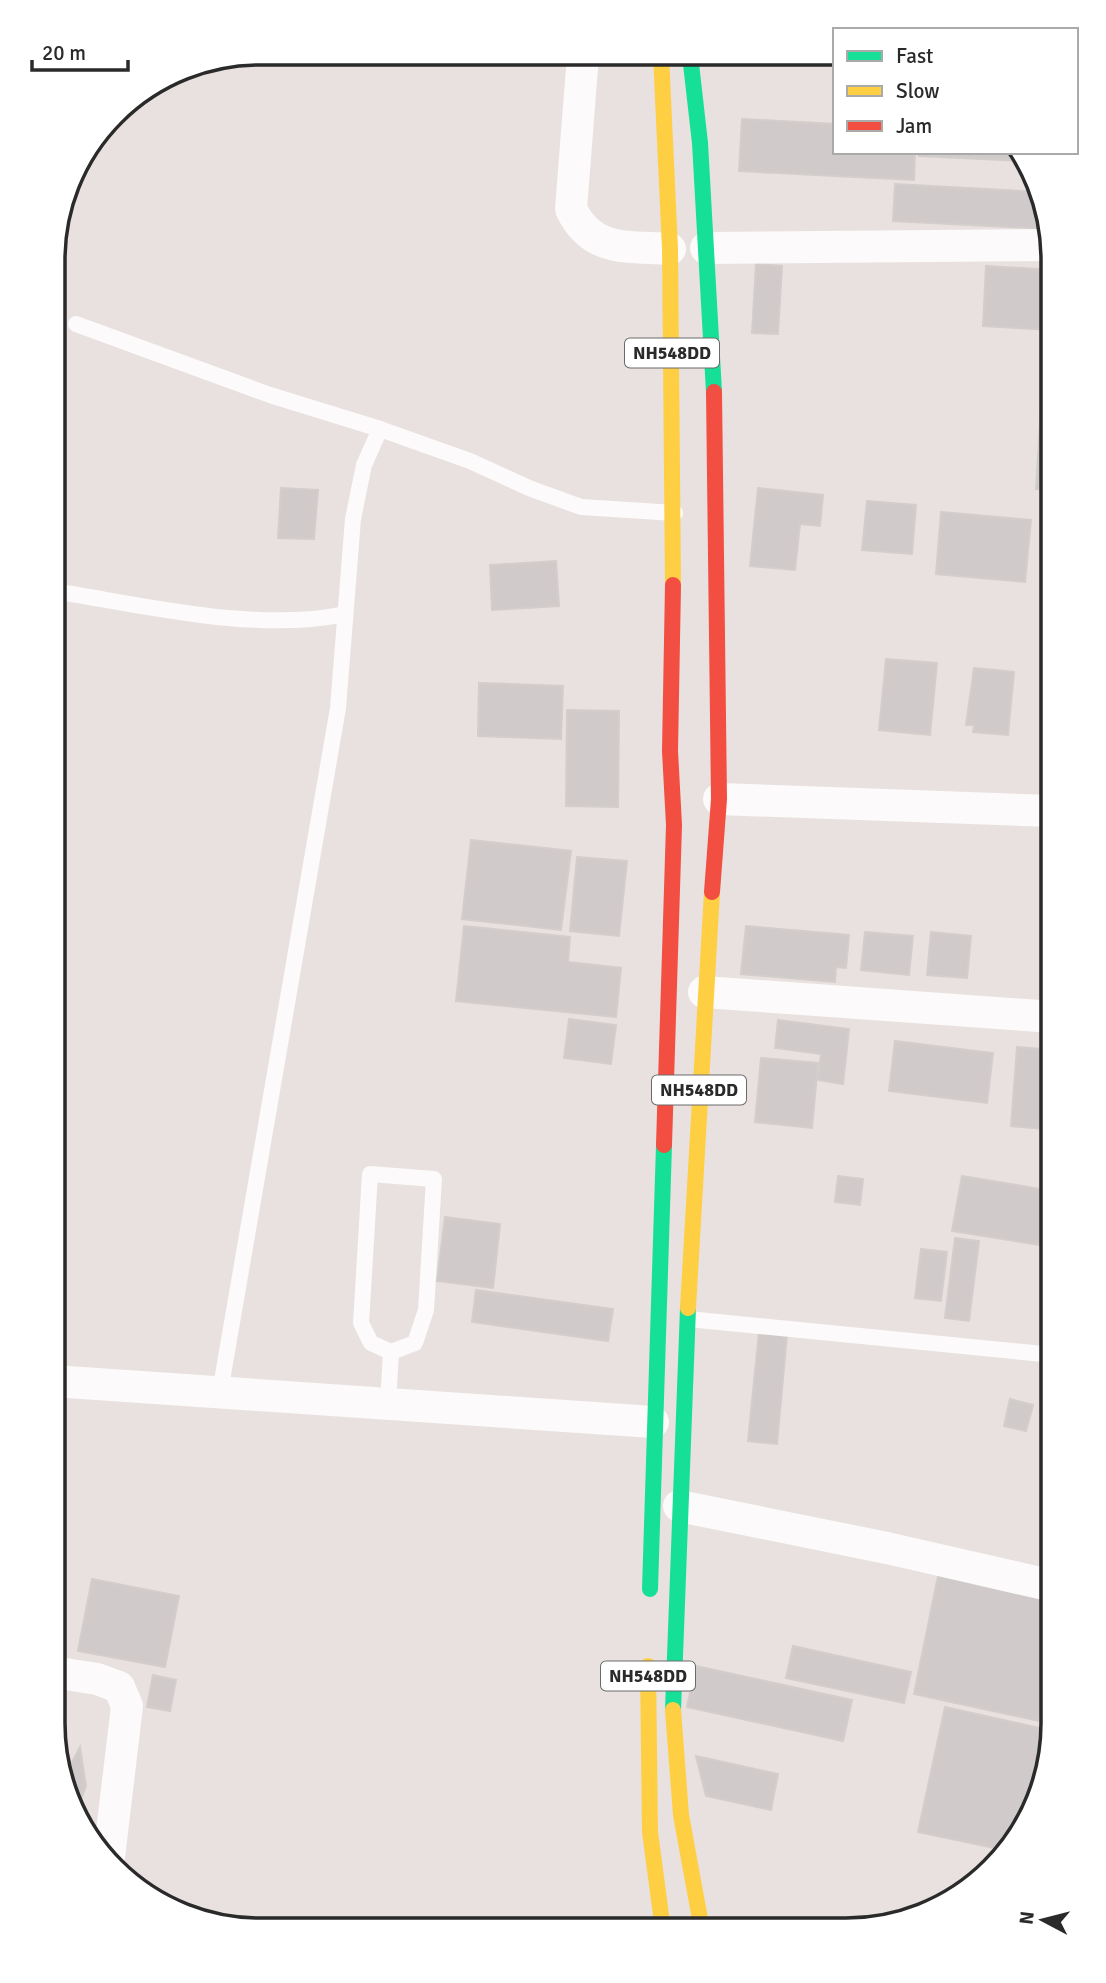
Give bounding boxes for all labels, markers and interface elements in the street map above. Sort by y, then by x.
scale bar [32,28,128,72]
legend [833,28,1078,154]
text: 20 m [42,40,86,66]
text: Fast [896,43,933,69]
text: Slow [896,78,940,104]
text: Jam [896,113,932,139]
road number: NH548DD [625,338,719,368]
road number: NH548DD [652,1076,746,1105]
road number: NH548DD [601,1661,695,1690]
north arrow [1008,1885,1078,1955]
text: N [1014,1910,1040,1926]

